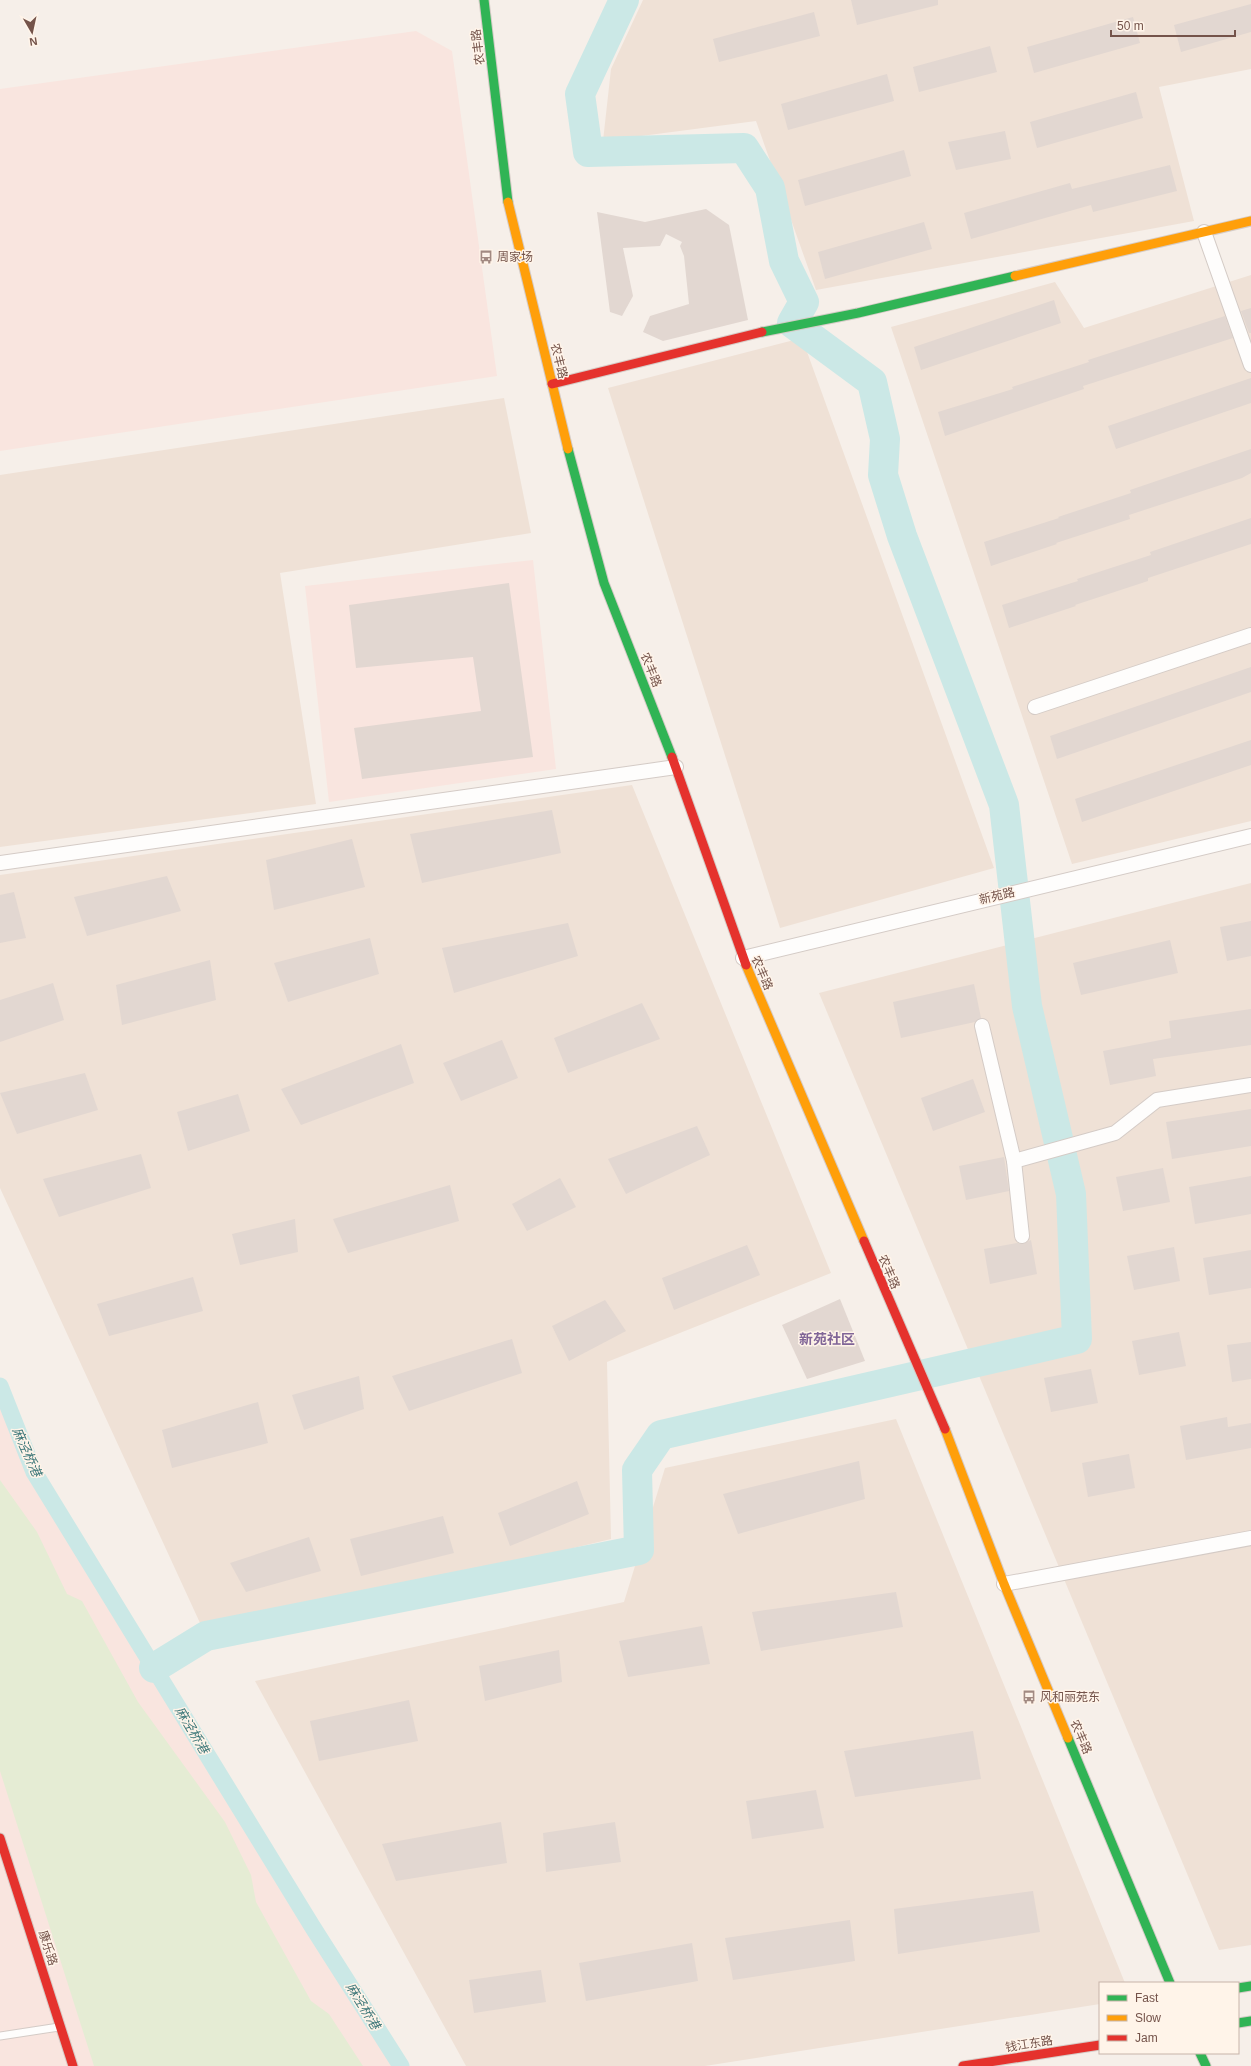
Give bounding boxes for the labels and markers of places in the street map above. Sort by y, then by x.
bus stop icon: 周家场 [478,249,494,265]
place label: 周家场 [497,250,533,264]
bus stop icon: 风和丽苑东 [1021,1689,1037,1705]
place label: 风和丽苑东 [1040,1690,1100,1704]

